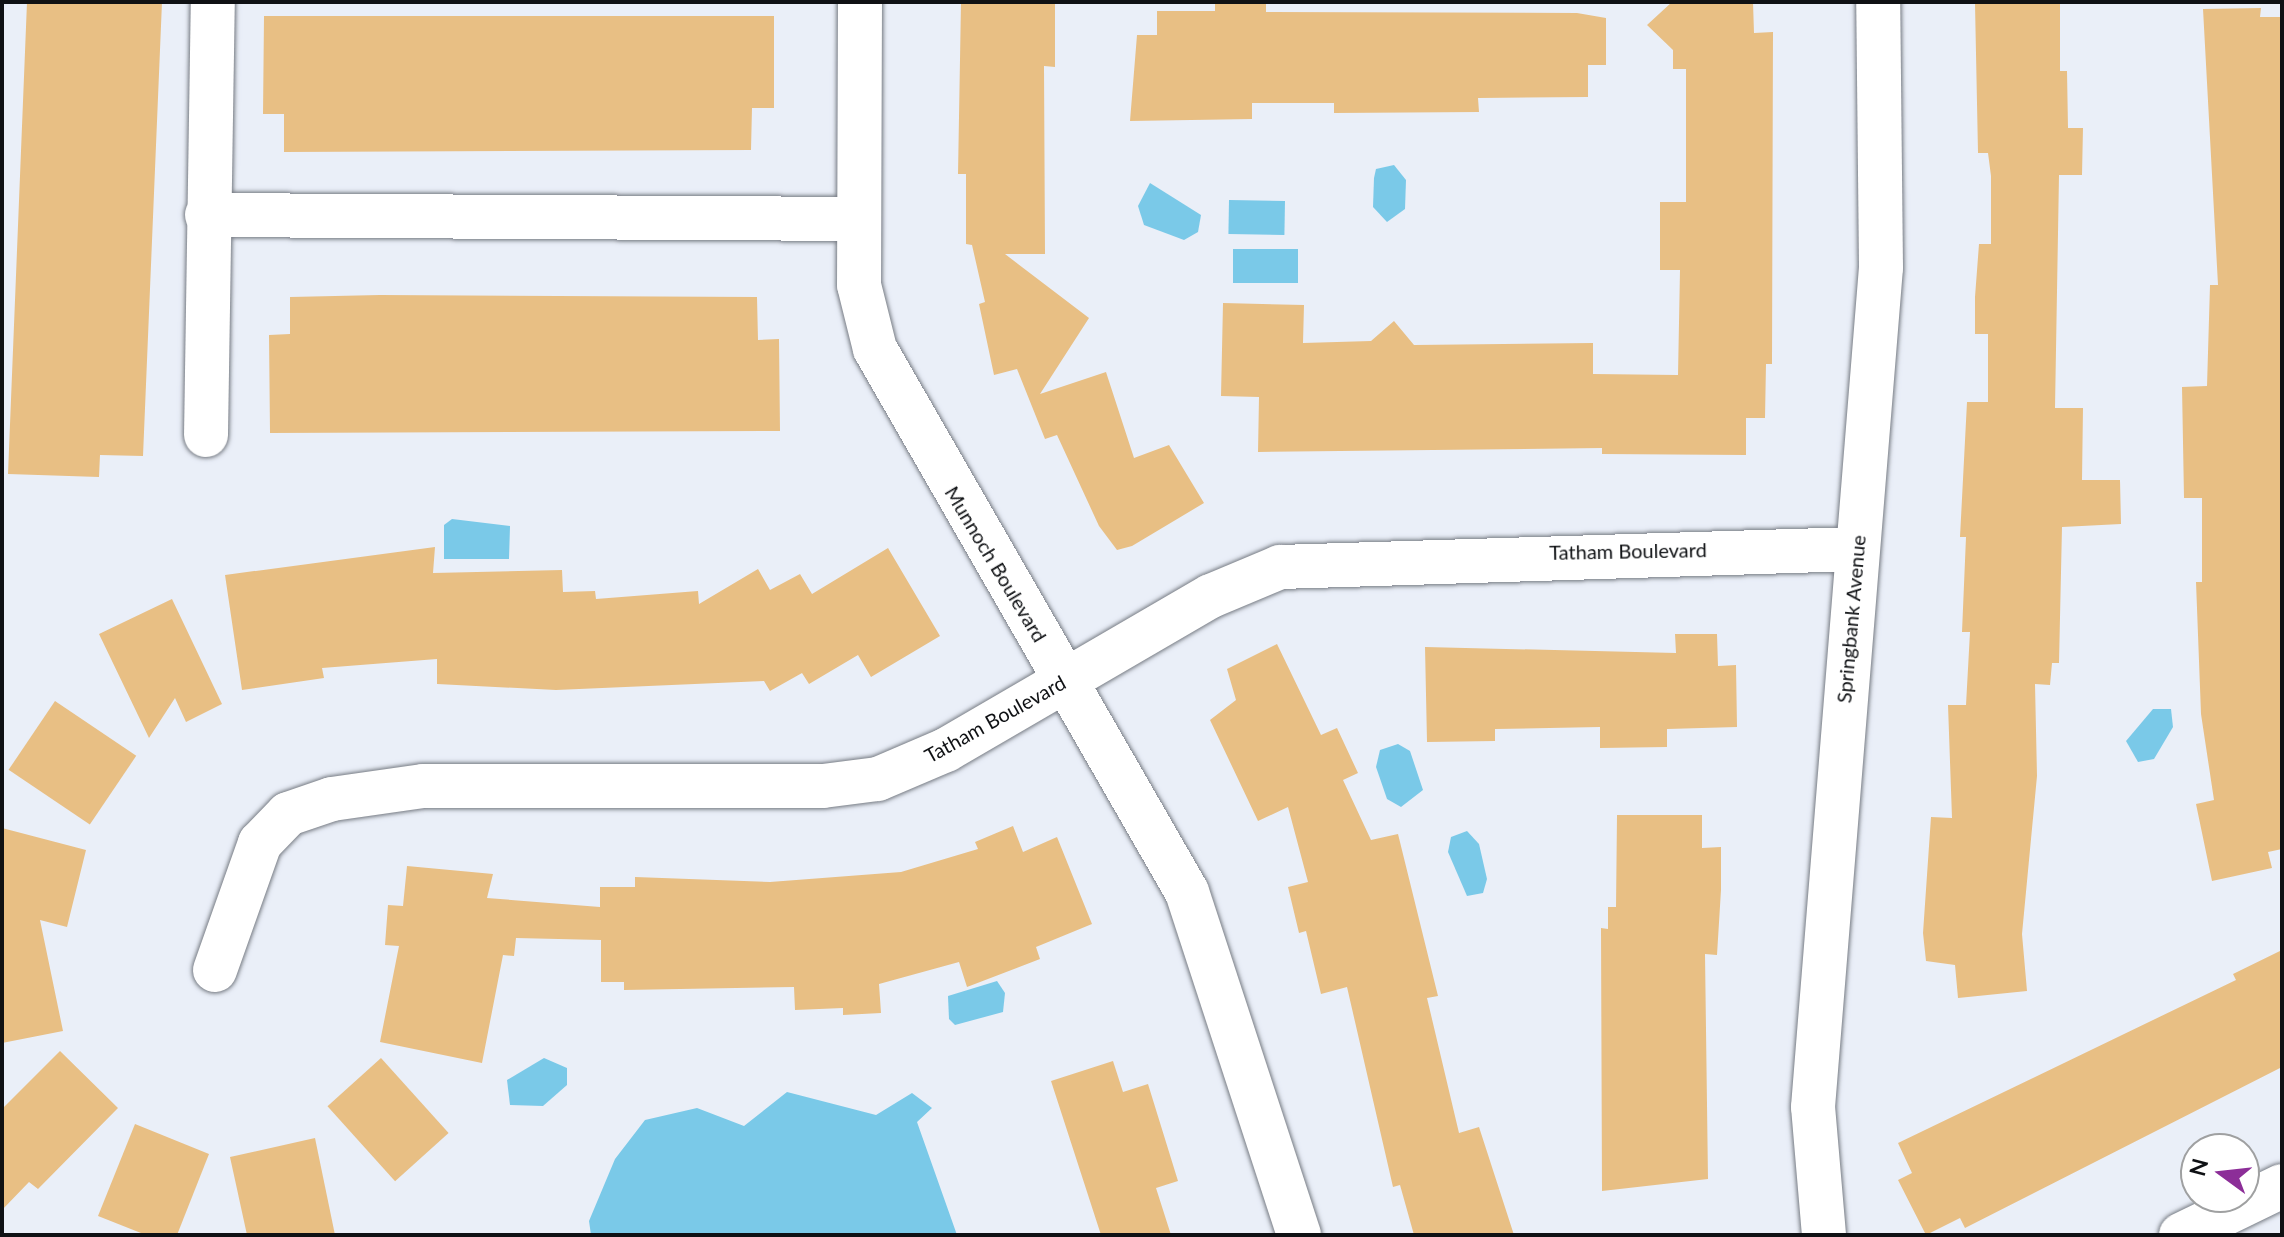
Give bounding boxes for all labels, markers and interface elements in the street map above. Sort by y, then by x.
street label: Munnoch Boulevard [940,482,1052,646]
street label: Springbank Avenue [1832,534,1870,704]
street label: Tatham Boulevard [1549,538,1707,564]
street label: Tatham Boulevard [920,670,1070,768]
north arrow [2180,1133,2260,1213]
text: N [2183,1156,2213,1179]

